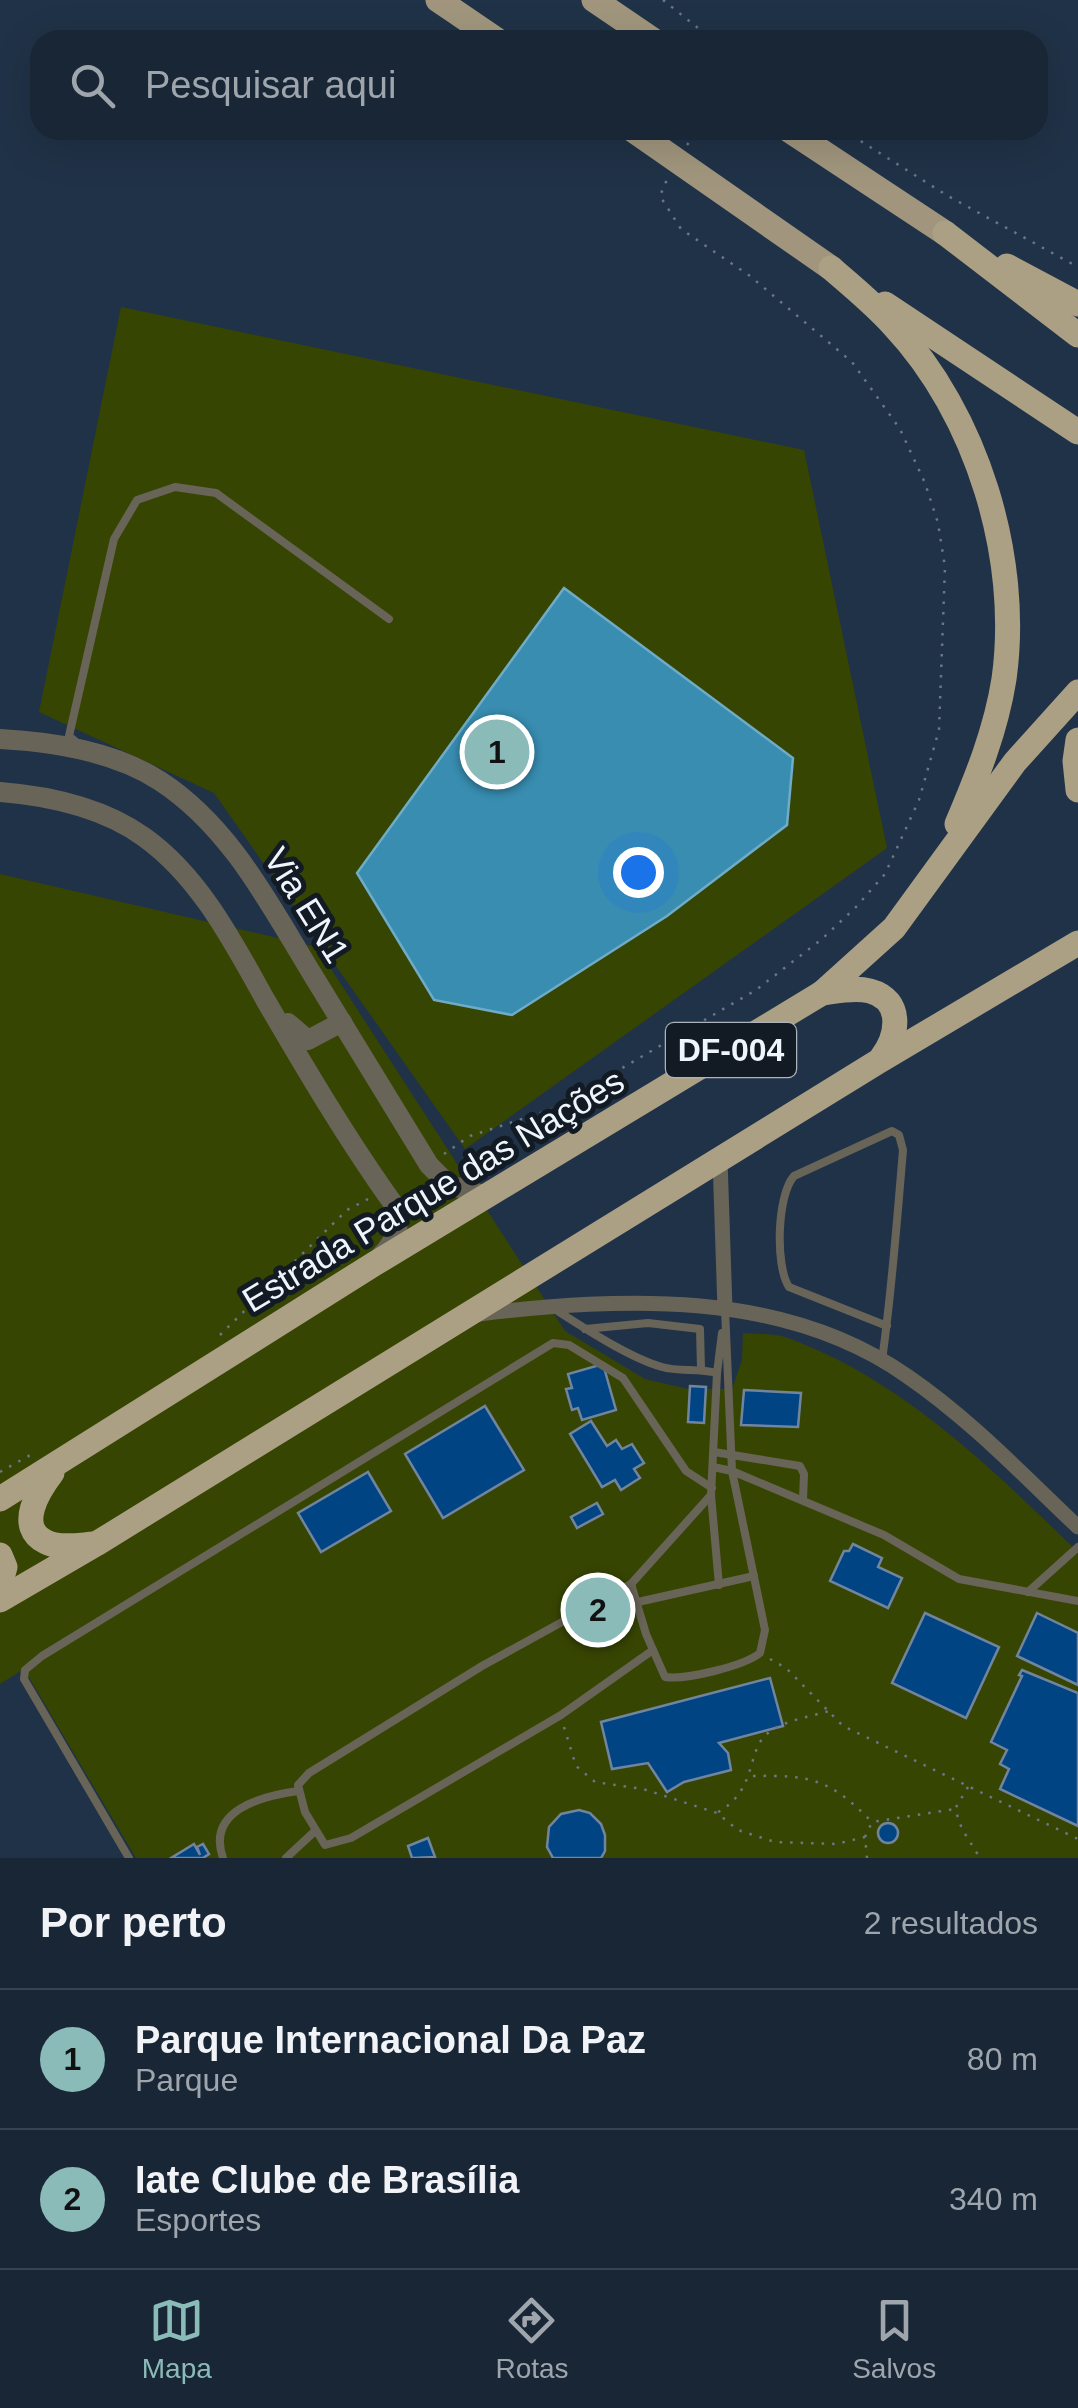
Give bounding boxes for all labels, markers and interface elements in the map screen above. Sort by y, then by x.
search box [30,30,1048,140]
icon: search [65,58,120,113]
text: Pesquisar aqui [145,64,396,106]
pin: 1 [464,714,530,790]
street label: Via EN1 [257,840,357,970]
your location [613,847,664,898]
road number: DF-004 [666,1023,796,1077]
street label: Estrada Parque das Nações [235,1061,631,1319]
pin: 2 [566,1572,630,1648]
text: Por perto [40,1899,227,1946]
text: 2 resultados [864,1905,1038,1941]
text: Parque Internacional Da Paz [135,2019,646,2061]
text: 1 [64,2041,81,2077]
text: 80 m [967,2041,1038,2077]
text: Parque [135,2062,238,2098]
text: Iate Clube de Brasília [135,2159,519,2201]
text: 2 [64,2181,81,2217]
text: 340 m [949,2181,1038,2217]
text: Esportes [135,2202,261,2238]
tab: Mapa [142,2293,212,2385]
tab: Rotas [495,2293,569,2385]
tab: Salvos [852,2293,936,2385]

